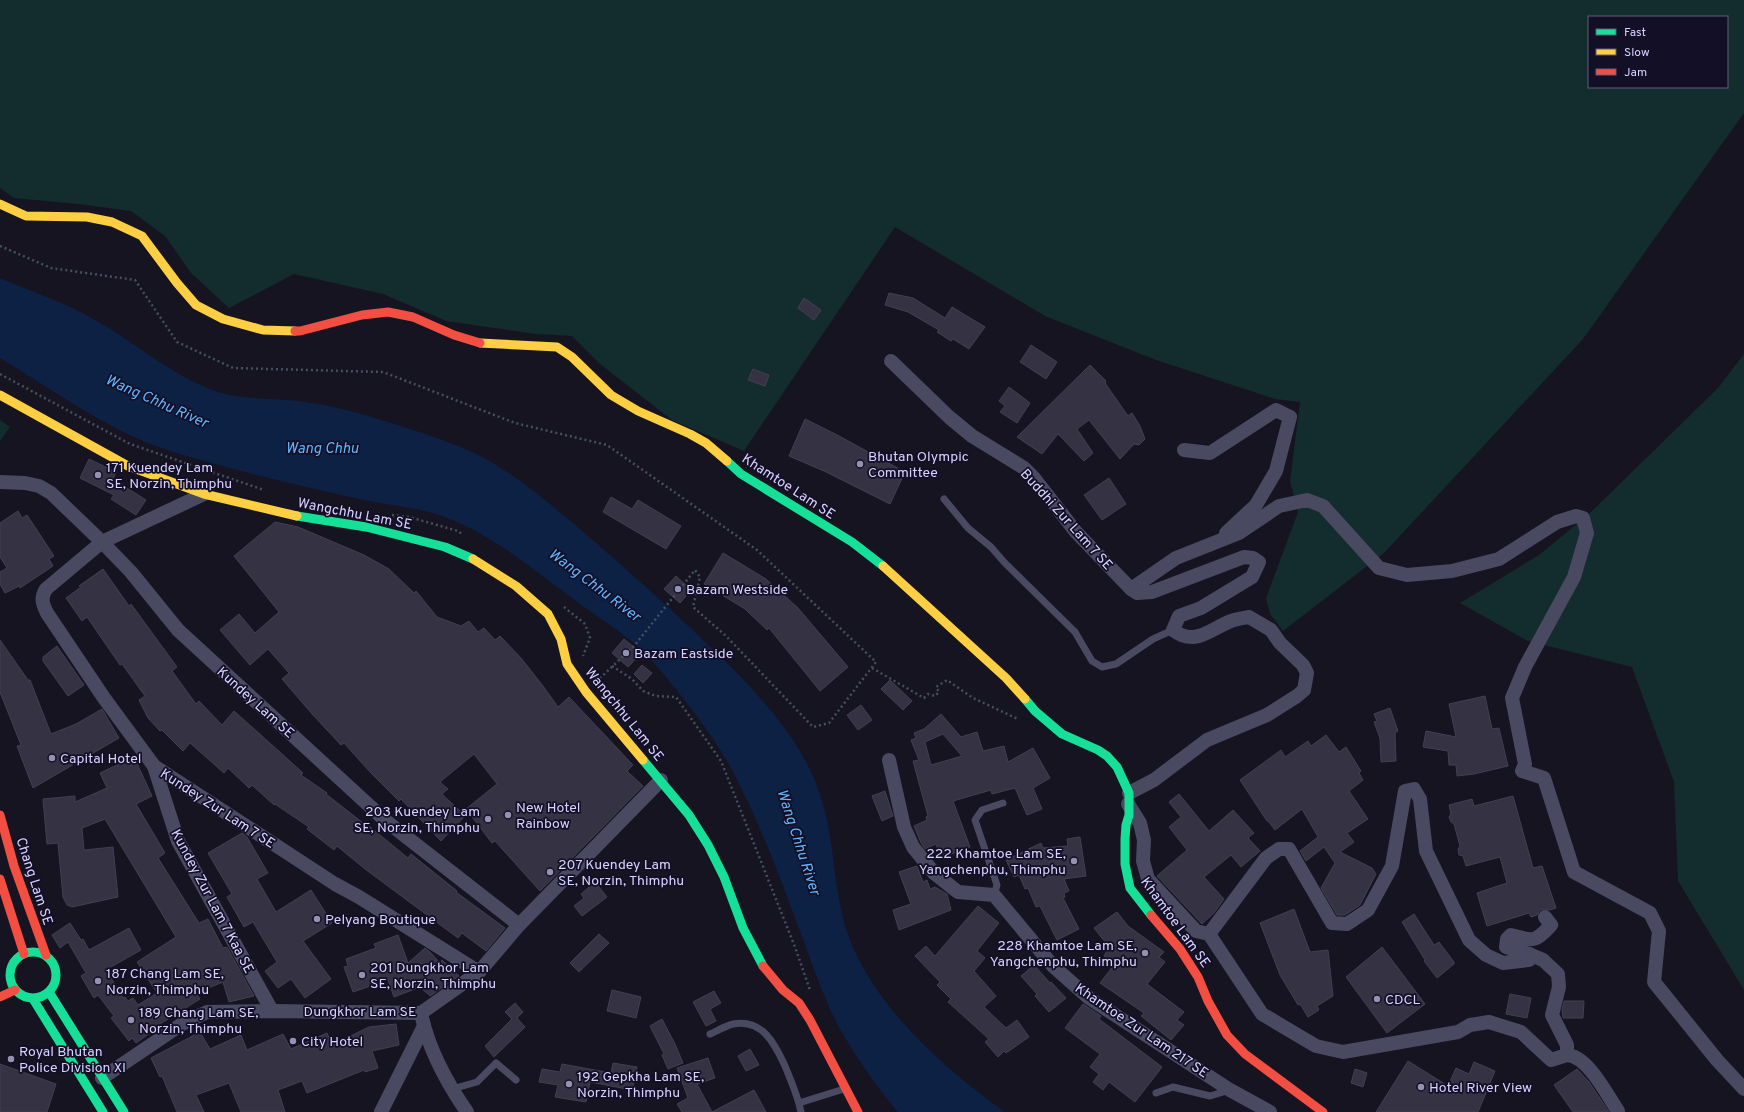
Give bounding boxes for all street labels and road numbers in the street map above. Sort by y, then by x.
street label: Khamtoe Lam SE [738,451,838,524]
street label: Buddhi Zur Lam 7 SE [1016,466,1116,574]
street label: Wangchhu Lam SE [296,495,413,534]
street label: Kundey Lam SE [213,664,297,742]
street label: Wangchhu Lam SE [581,664,667,765]
street label: Kundey Zur Lam 7 SE [157,766,278,853]
street label: Kundey Zur Lam 7 Kaa SE [166,827,257,977]
street label: Chang Lam SE [11,836,56,927]
street label: Khamtoe Lam SE [1136,874,1213,971]
street label: Khamtoe Zur Lam 217 SE [1071,980,1211,1082]
street label: Dungkhor Lam SE [304,1004,416,1021]

